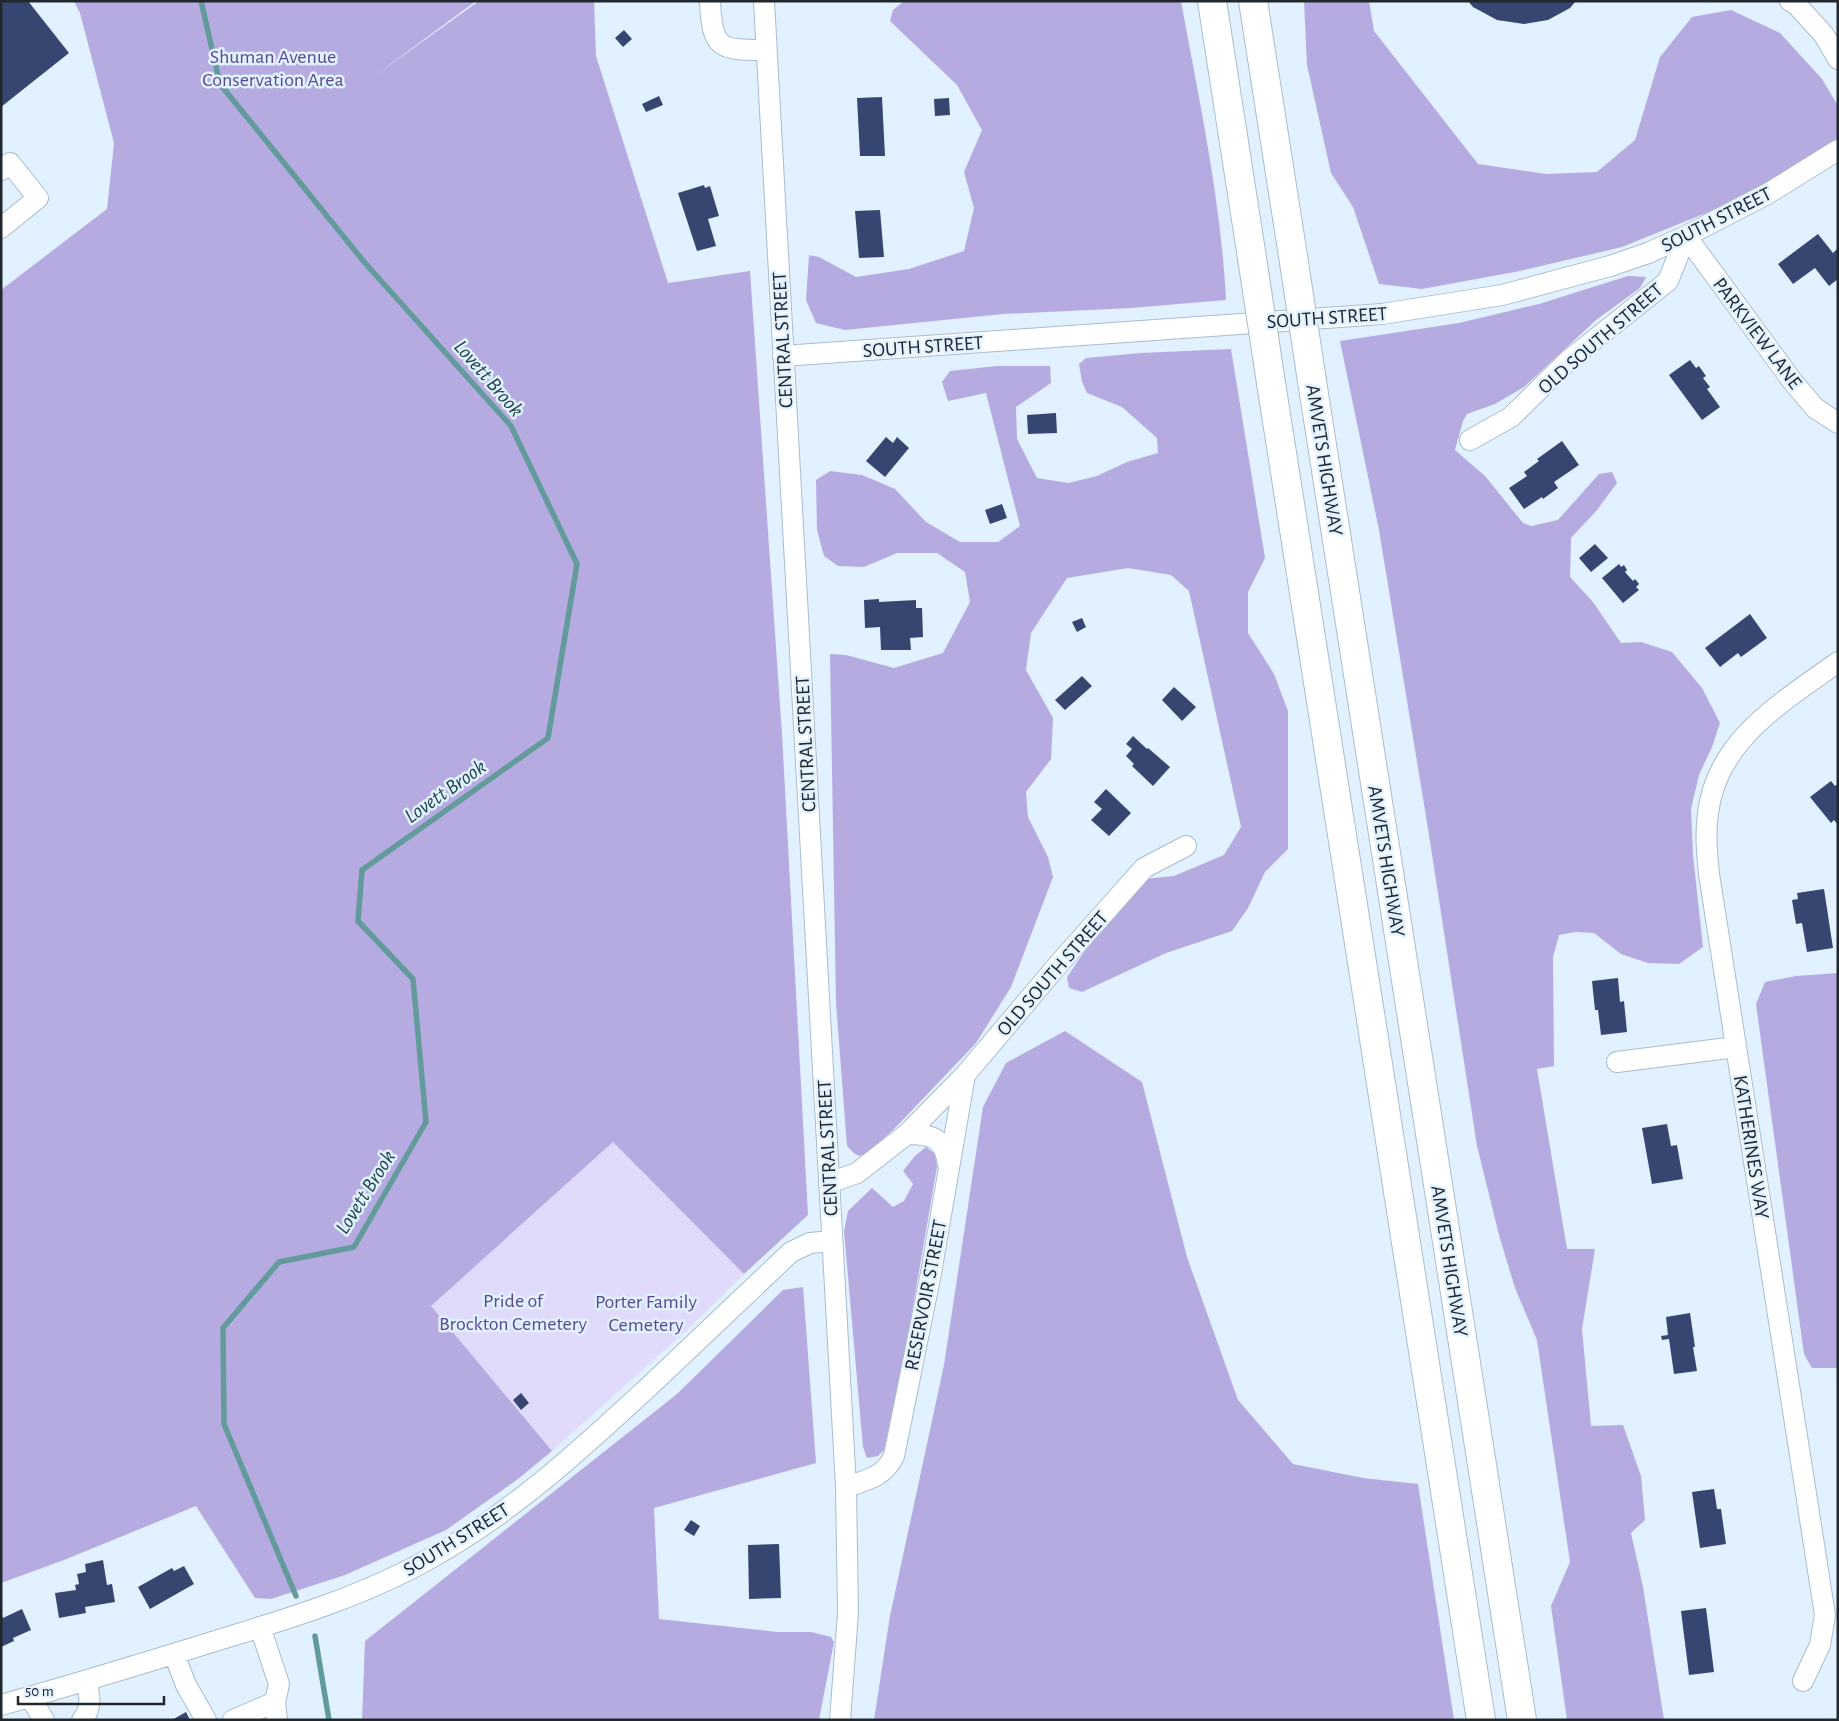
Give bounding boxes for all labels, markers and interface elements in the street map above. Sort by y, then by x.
park label: Shuman Avenue Conservation Area [202,47,344,90]
street label: SOUTH STREET [1658,184,1775,256]
street label: CENTRAL STREET [769,271,797,409]
street label: PARKVIEW LANE [1709,274,1806,393]
street label: OLD SOUTH STREET [1535,279,1667,398]
street label: SOUTH STREET [1266,304,1388,332]
street label: SOUTH STREET [862,333,984,361]
water label: Lovett Brook [450,336,528,421]
street label: AMVETS HIGHWAY [1302,383,1346,538]
street label: CENTRAL STREET [792,675,820,813]
water label: Lovett Brook [401,756,490,827]
street label: AMVETS HIGHWAY [1364,784,1408,939]
street label: OLD SOUTH STREET [993,907,1112,1040]
street label: KATHERINES WAY [1730,1074,1772,1221]
street label: CENTRAL STREET [814,1079,842,1217]
water label: Lovett Brook [332,1147,399,1238]
street label: AMVETS HIGHWAY [1427,1184,1471,1339]
street label: RESERVOIR STREET [902,1218,950,1372]
park label: Pride of Brockton Cemetery [439,1291,587,1334]
park label: Porter Family Cemetery [595,1292,698,1335]
street label: SOUTH STREET [400,1499,513,1580]
scale bar [18,1674,164,1706]
text: 50 m [25,1684,54,1699]

